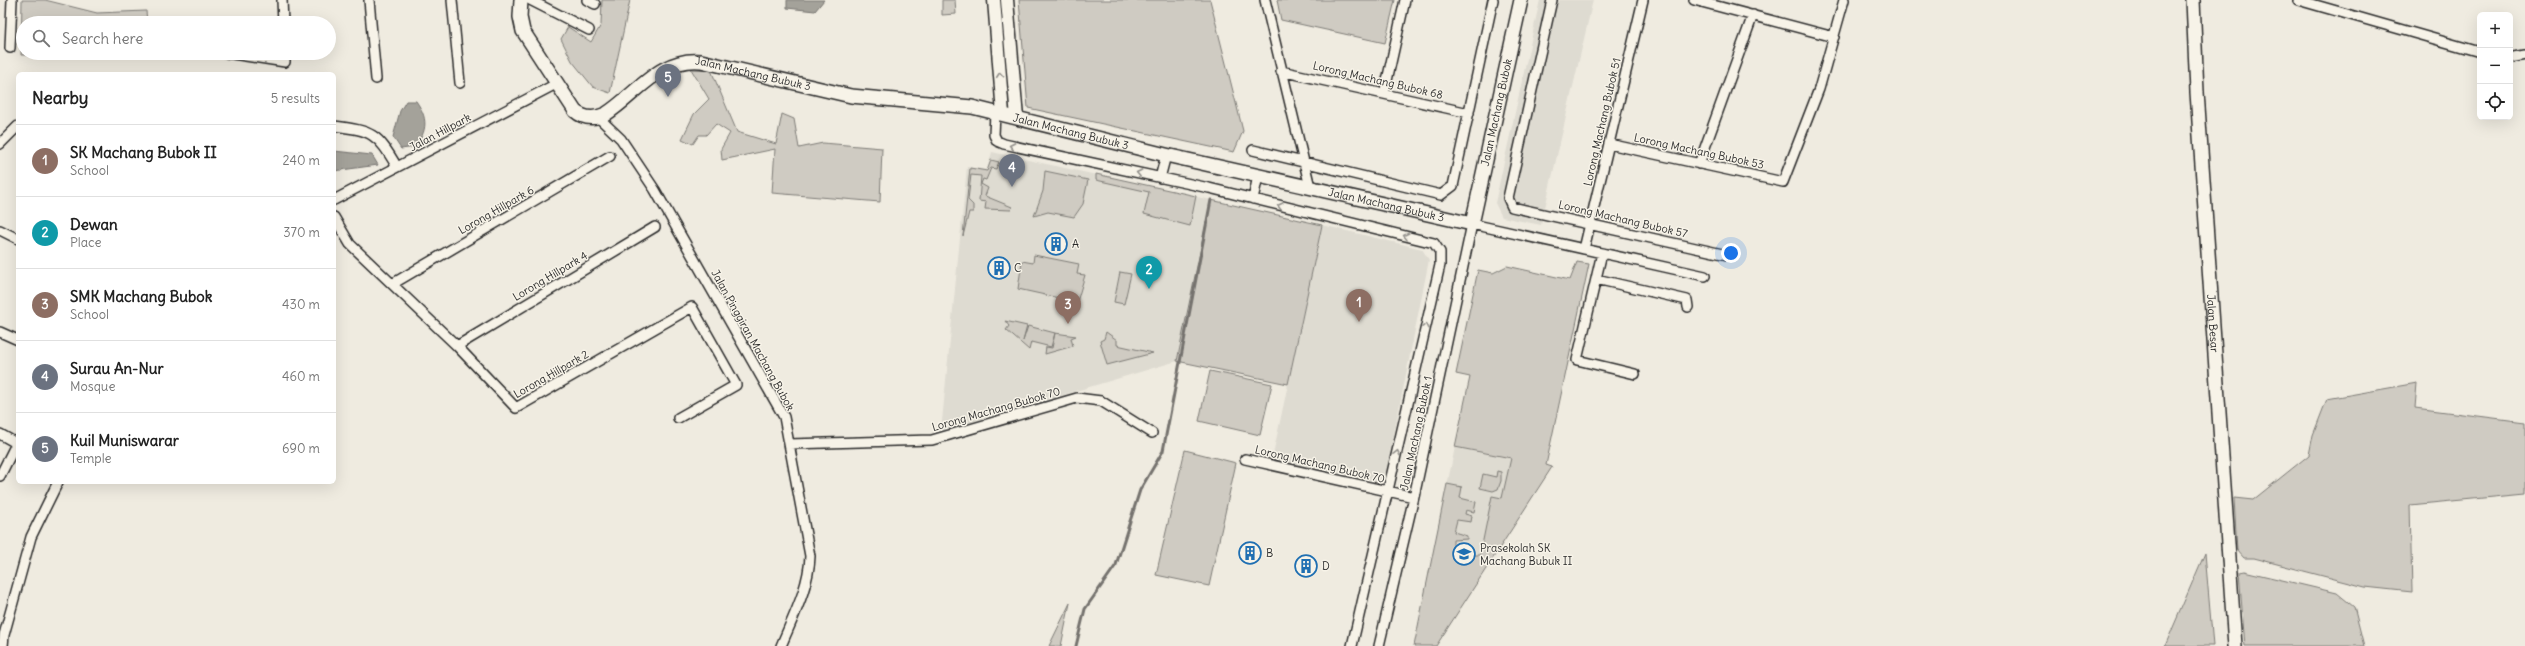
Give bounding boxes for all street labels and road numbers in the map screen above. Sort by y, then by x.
street label: Jalan Machang Bubuk 3 [695,54,812,93]
street label: Jalan Machang Bubok [1478,57,1515,167]
street label: Lorong Machang Bubok 51 [1580,57,1624,187]
street label: Lorong Machang Bubok 68 [1312,58,1444,102]
street label: Jalan Hillpark [407,110,473,154]
street label: Jalan Machang Bubuk 3 [1011,110,1130,153]
street label: Lorong Machang Bubok 53 [1633,130,1765,172]
street label: Lorong Hillpark 6 [456,183,536,237]
street label: Jalan Machang Bubuk 3 [1327,185,1446,225]
street label: Lorong Machang Bubok 57 [1557,197,1689,241]
street label: Lorong Hillpark 4 [510,248,590,304]
street label: Jalan Pinggiran Machang Bubok [708,267,798,413]
street label: Jalan Besar [2204,294,2222,354]
street label: Lorong Hillpark 2 [511,347,591,401]
street label: Jalan Machang Bubok 1 [1397,375,1435,491]
street label: Lorong Machang Bubok 70 [930,384,1062,434]
street label: Lorong Machang Bubok 70 [1254,442,1386,486]

